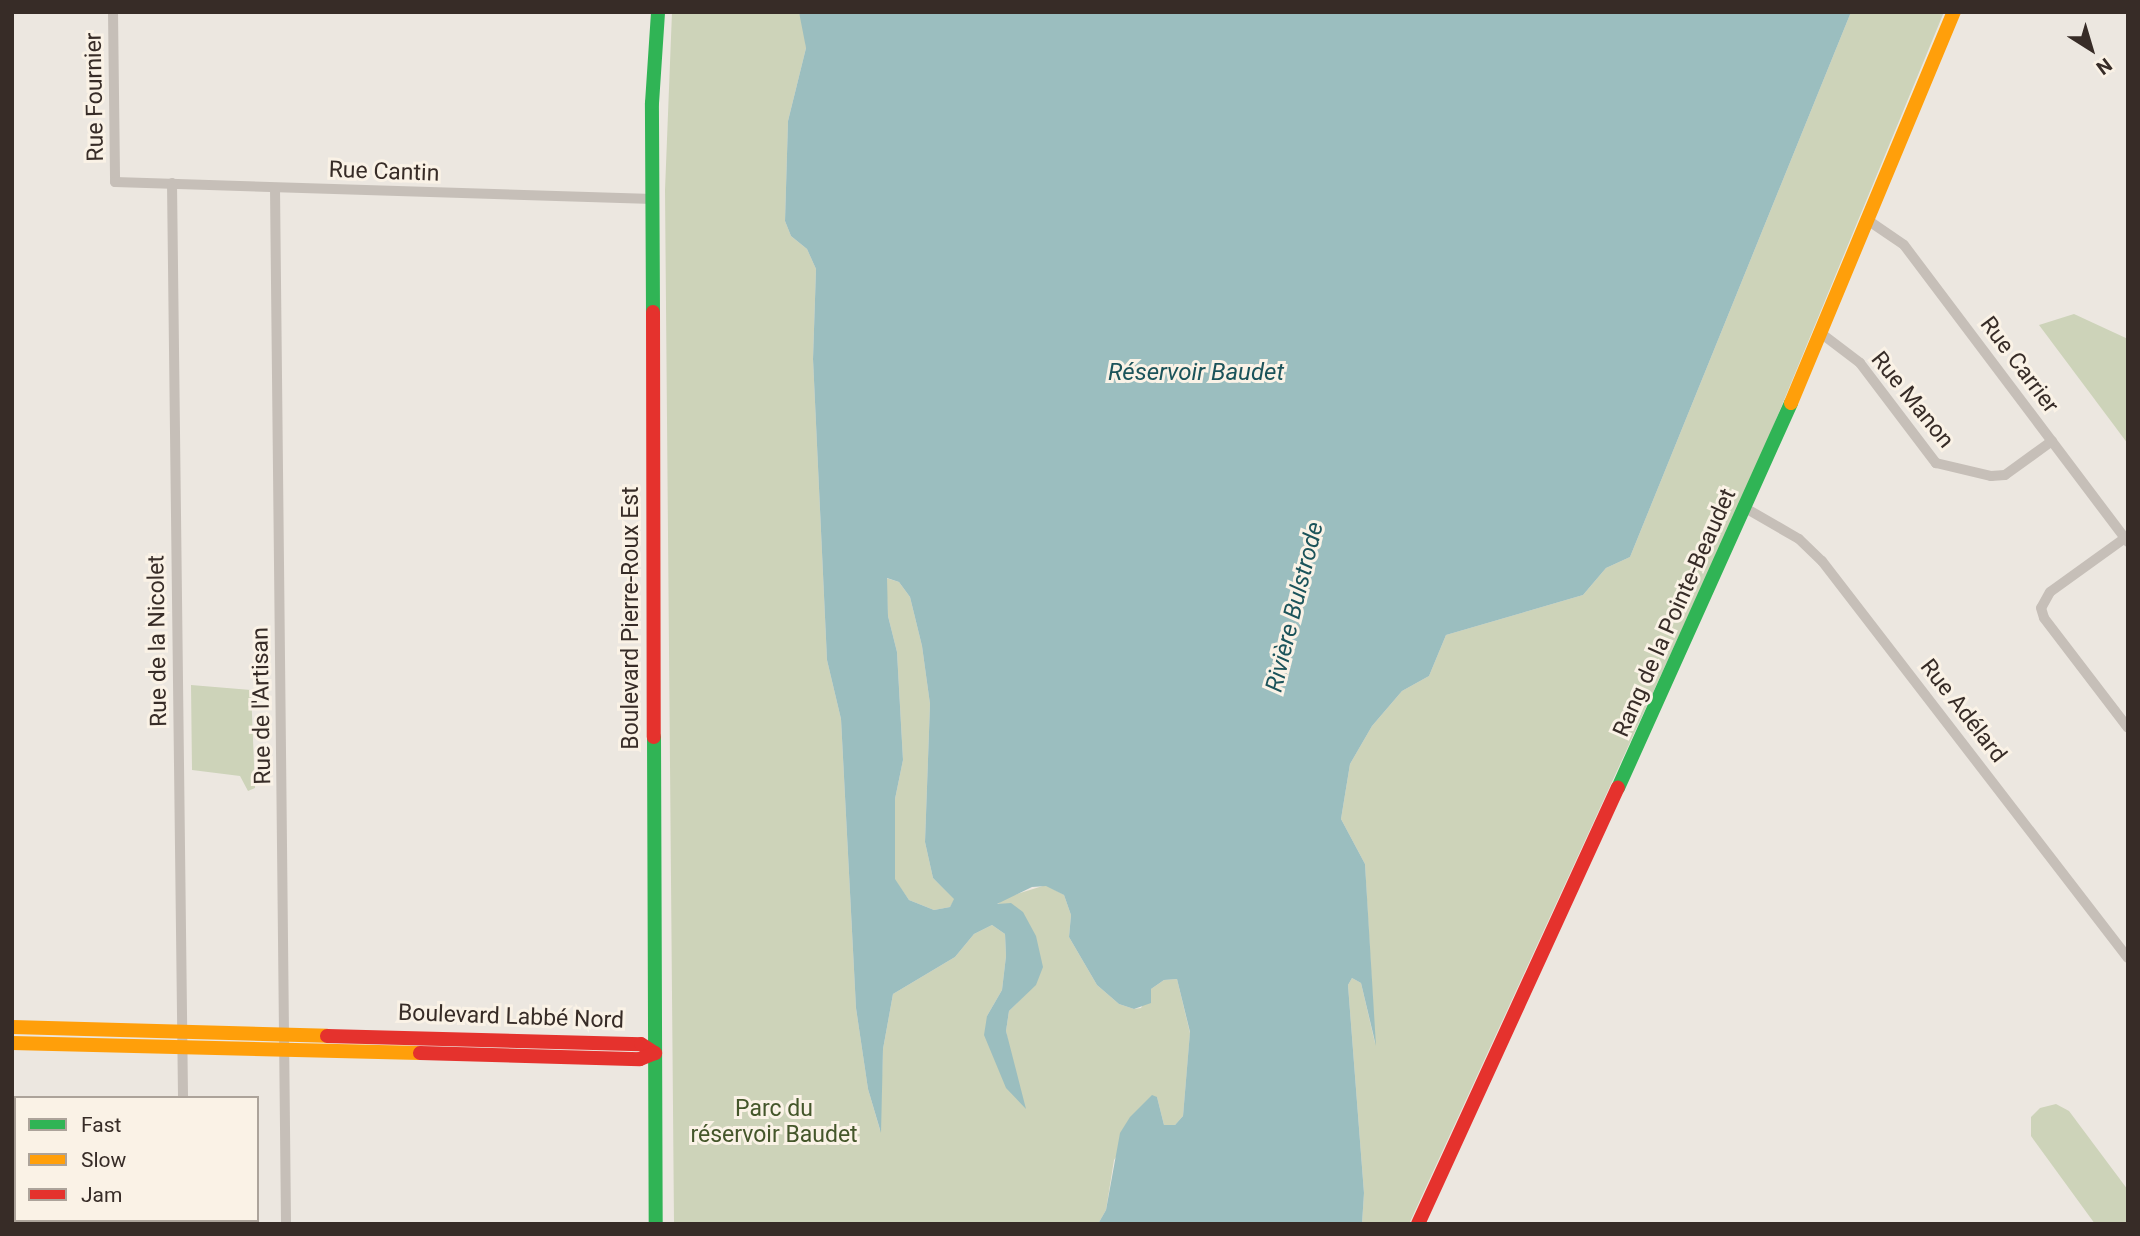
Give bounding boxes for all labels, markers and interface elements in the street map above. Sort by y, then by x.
north arrow [2056,14,2126,84]
street label: Rue Fournier [80,32,110,162]
text: N [2092,53,2116,79]
street label: Rue Cantin [328,156,440,188]
street label: Rue Carrier [1974,311,2064,419]
street label: Rue Manon [1865,346,1959,454]
water label: Réservoir Baudet [1108,359,1284,387]
street label: Rang de la Pointe-Beaudet [1608,485,1742,741]
street label: Boulevard Pierre-Roux Est [617,486,645,750]
water label: Rivière Bulstrode [1260,519,1330,695]
street label: Rue de la Nicolet [143,555,173,727]
street label: Rue de l'Artisan [247,627,277,785]
street label: Rue Adélard [1914,654,2012,768]
street label: Boulevard Labbé Nord [397,999,625,1035]
park label: Parc du réservoir Baudet [690,1095,858,1149]
legend [14,1096,259,1222]
text: Fast [81,1113,121,1137]
text: Slow [81,1148,126,1172]
text: Jam [81,1183,122,1207]

